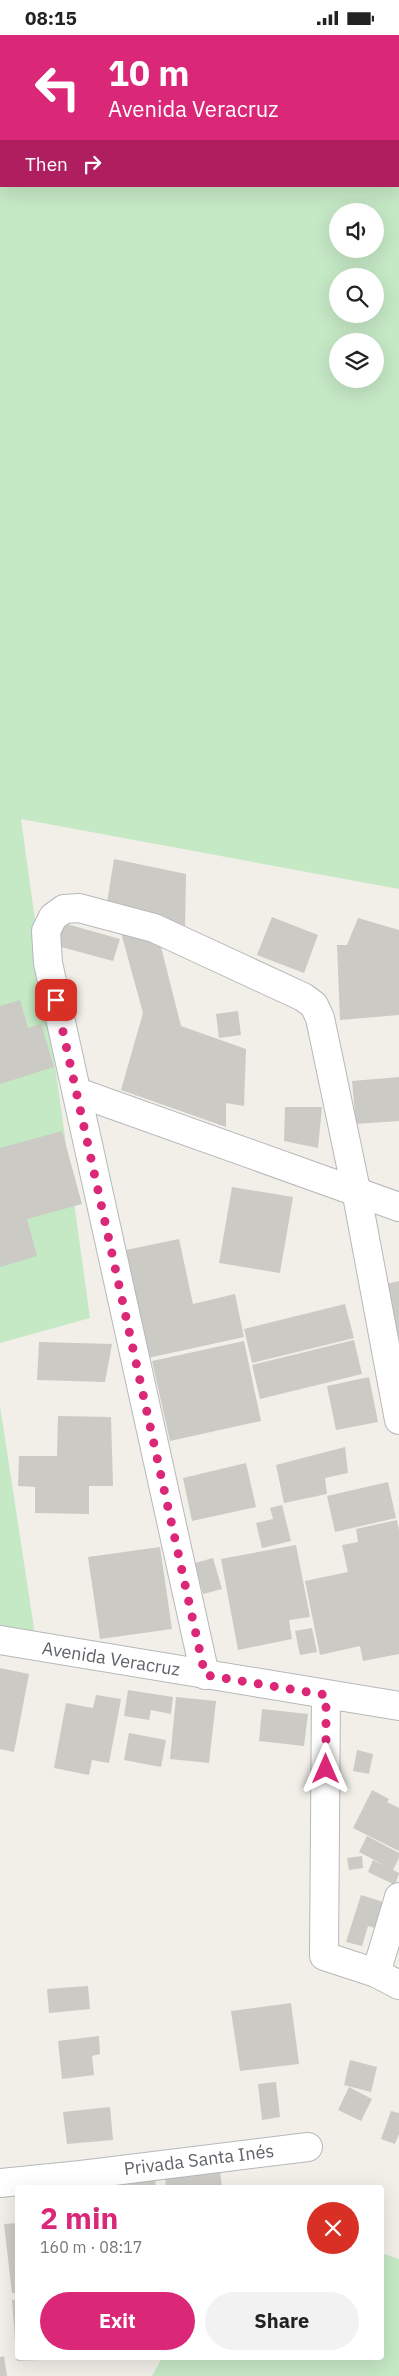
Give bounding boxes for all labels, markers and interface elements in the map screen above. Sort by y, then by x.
text: 08:15 [25,6,77,30]
text: 10 m [108,50,190,96]
icon: left [25,55,90,120]
text: Avenida Veracruz [108,94,278,123]
icon: right [78,150,106,178]
text: Then [25,152,68,176]
map controls [329,203,384,388]
button: sound [329,203,384,258]
button: search [329,268,384,323]
button: layers [329,333,384,388]
pin [35,979,77,1021]
icon: arrive [42,986,70,1014]
street label: Avenida Veracruz [40,1636,182,1681]
position arrow [299,1742,351,1794]
street label: Privada Santa Inés [123,2139,275,2180]
text: 2 min [40,2198,118,2237]
button: close [307,2202,359,2254]
text: 160 m · 08:17 [40,2237,142,2257]
button: Exit [40,2292,195,2350]
button: Share [205,2292,359,2350]

